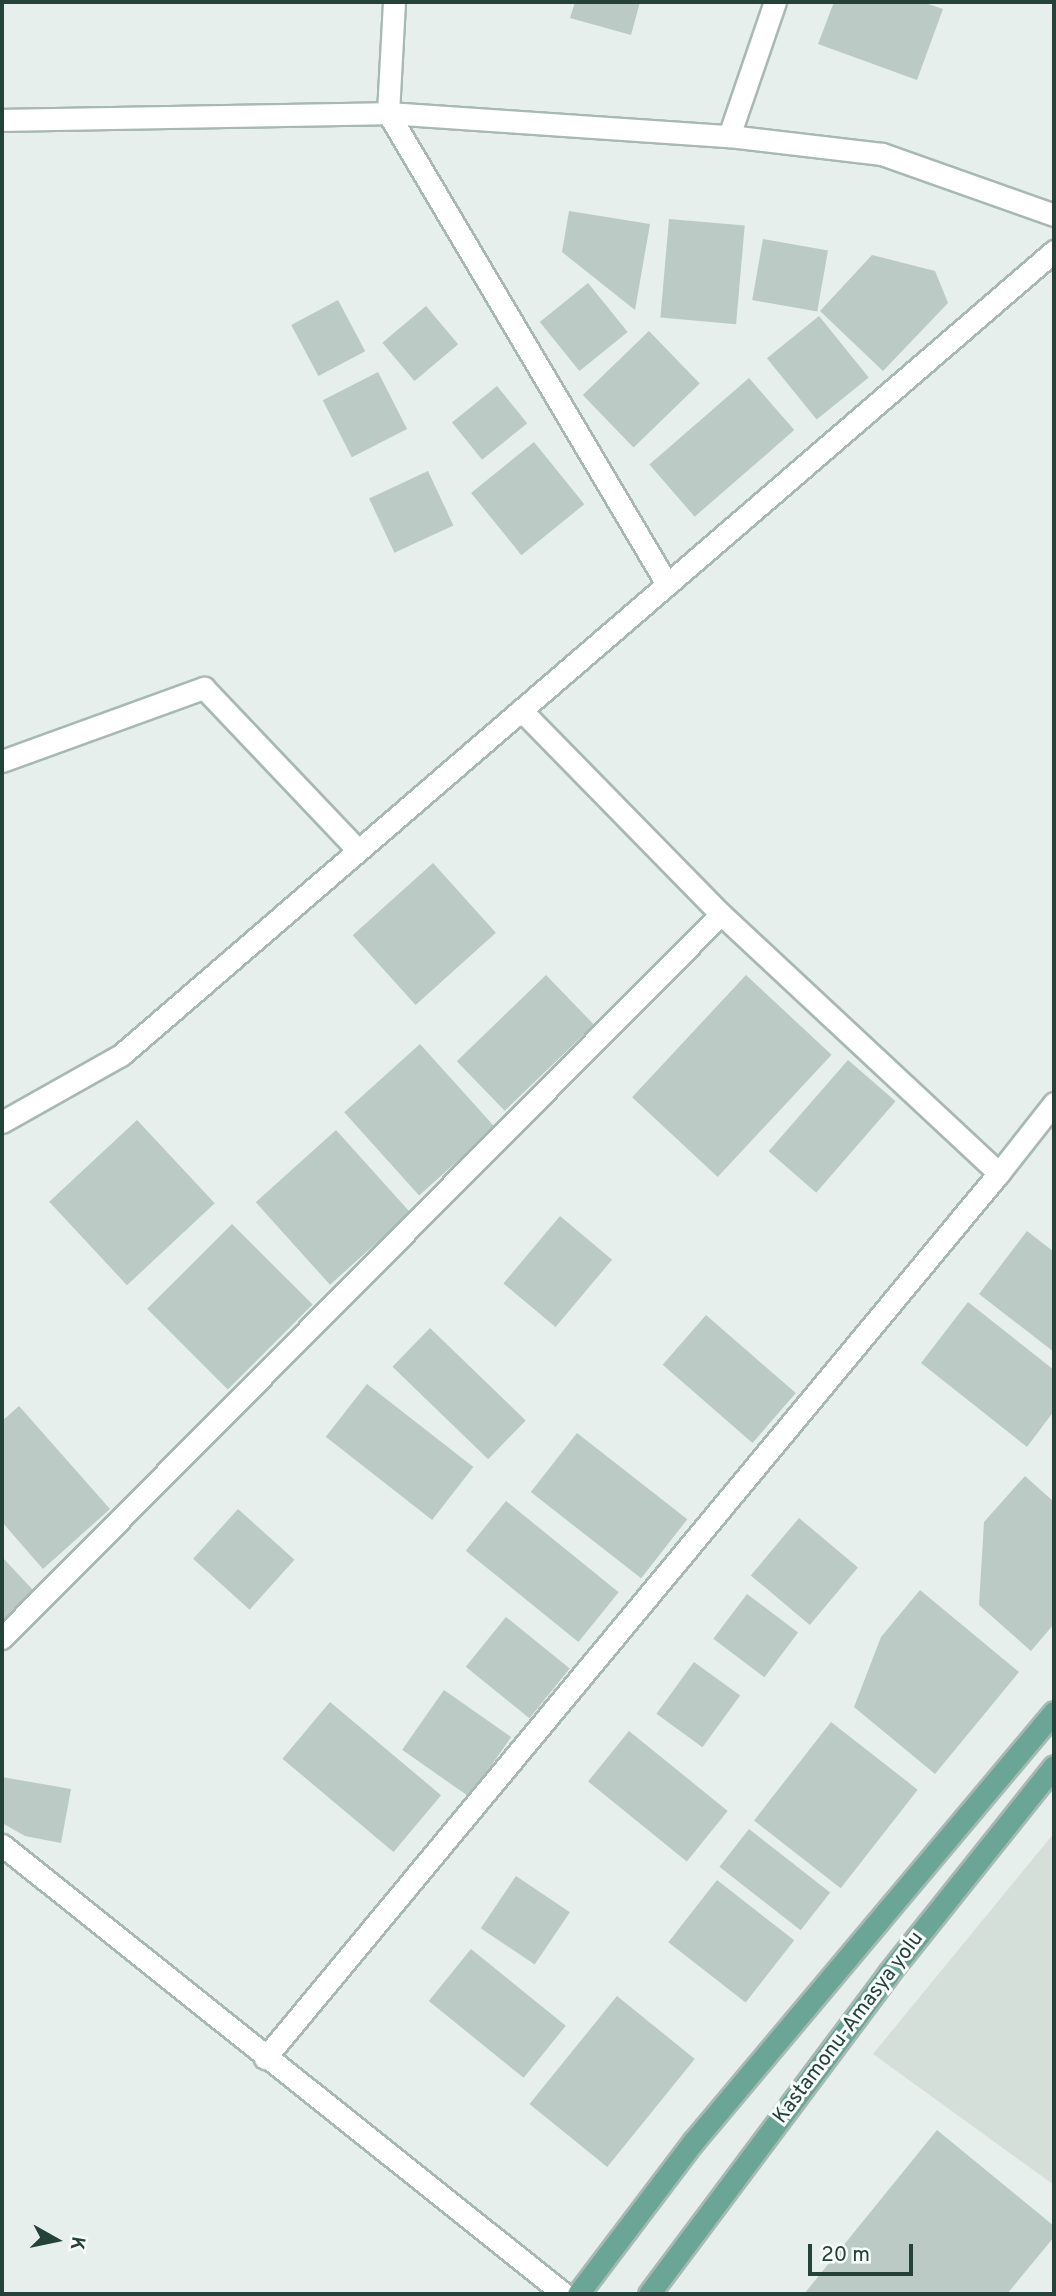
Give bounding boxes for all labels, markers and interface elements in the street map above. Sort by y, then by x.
street label: Kastamonu-Amasya yolu [768,1927,930,2129]
north arrow [21,2205,91,2275]
scale bar [811,2230,916,2274]
text: K [64,2235,90,2252]
text: 20 m [821,2242,870,2269]

